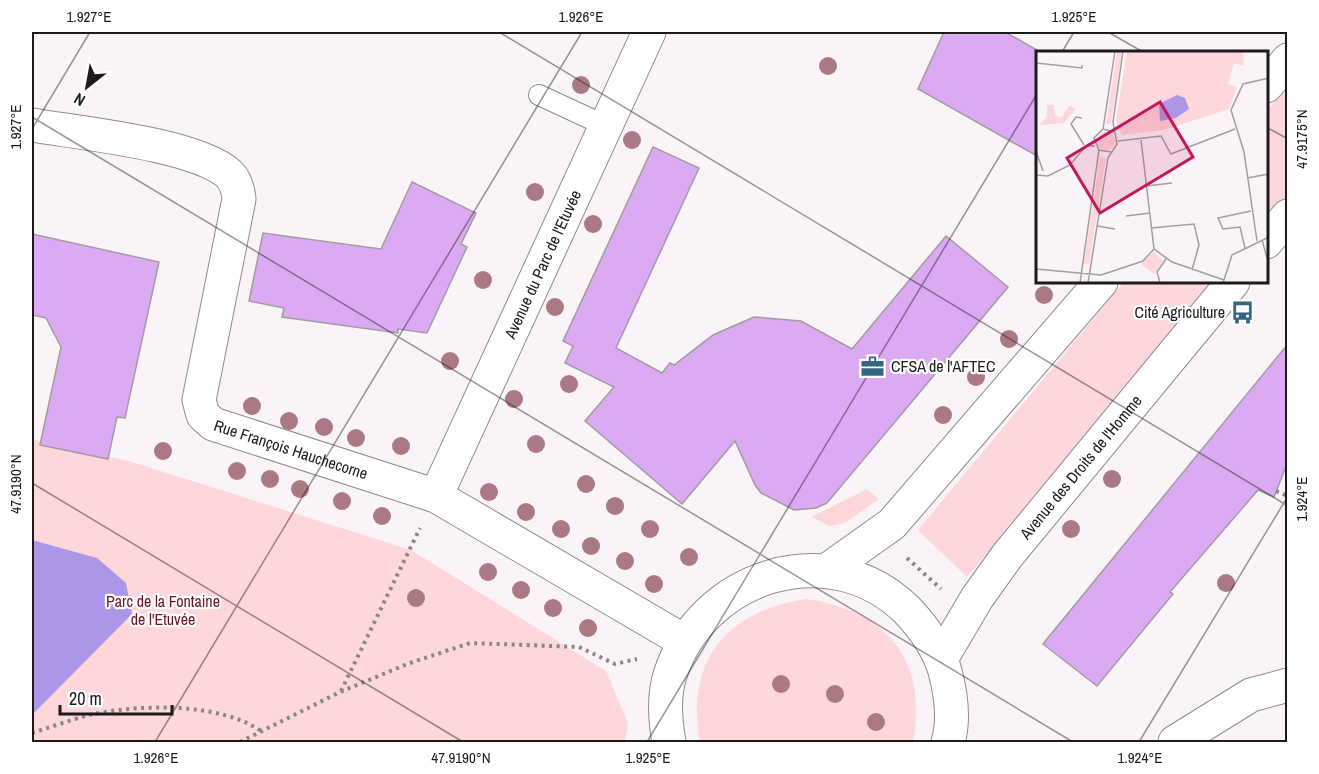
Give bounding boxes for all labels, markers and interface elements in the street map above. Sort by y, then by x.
text: 1.927°E [67,6,112,27]
text: 1.926°E [559,6,604,27]
text: 1.925°E [1052,6,1097,27]
inset map [1036,51,1268,284]
north arrow [57,57,117,117]
text: N [70,88,89,112]
text: 1.927°E [5,105,26,150]
text: 47.9175°N [1291,109,1312,169]
street label: Avenue du Parc de l'Etuvée [498,186,586,343]
bus stop icon: Cité Agriculture [1230,299,1256,325]
place label: Cité Agriculture [1135,301,1225,323]
office icon: CFSA de l'AFTEC [860,353,886,379]
place label: CFSA de l'AFTEC [891,355,996,377]
street label: Avenue des Droits de l'Homme [1014,390,1147,544]
street label: Rue François Hauchecorne [211,414,371,484]
text: 47.9190°N [5,454,26,514]
text: 1.924°E [1291,477,1312,522]
park label: Parc de la Fontaine de l'Etuvée [106,590,220,630]
scale bar [60,678,172,716]
text: 20 m [69,686,102,711]
text: 1.926°E [134,747,179,768]
text: 47.9190°N [431,747,491,768]
text: 1.925°E [626,747,671,768]
text: 1.924°E [1118,747,1163,768]

